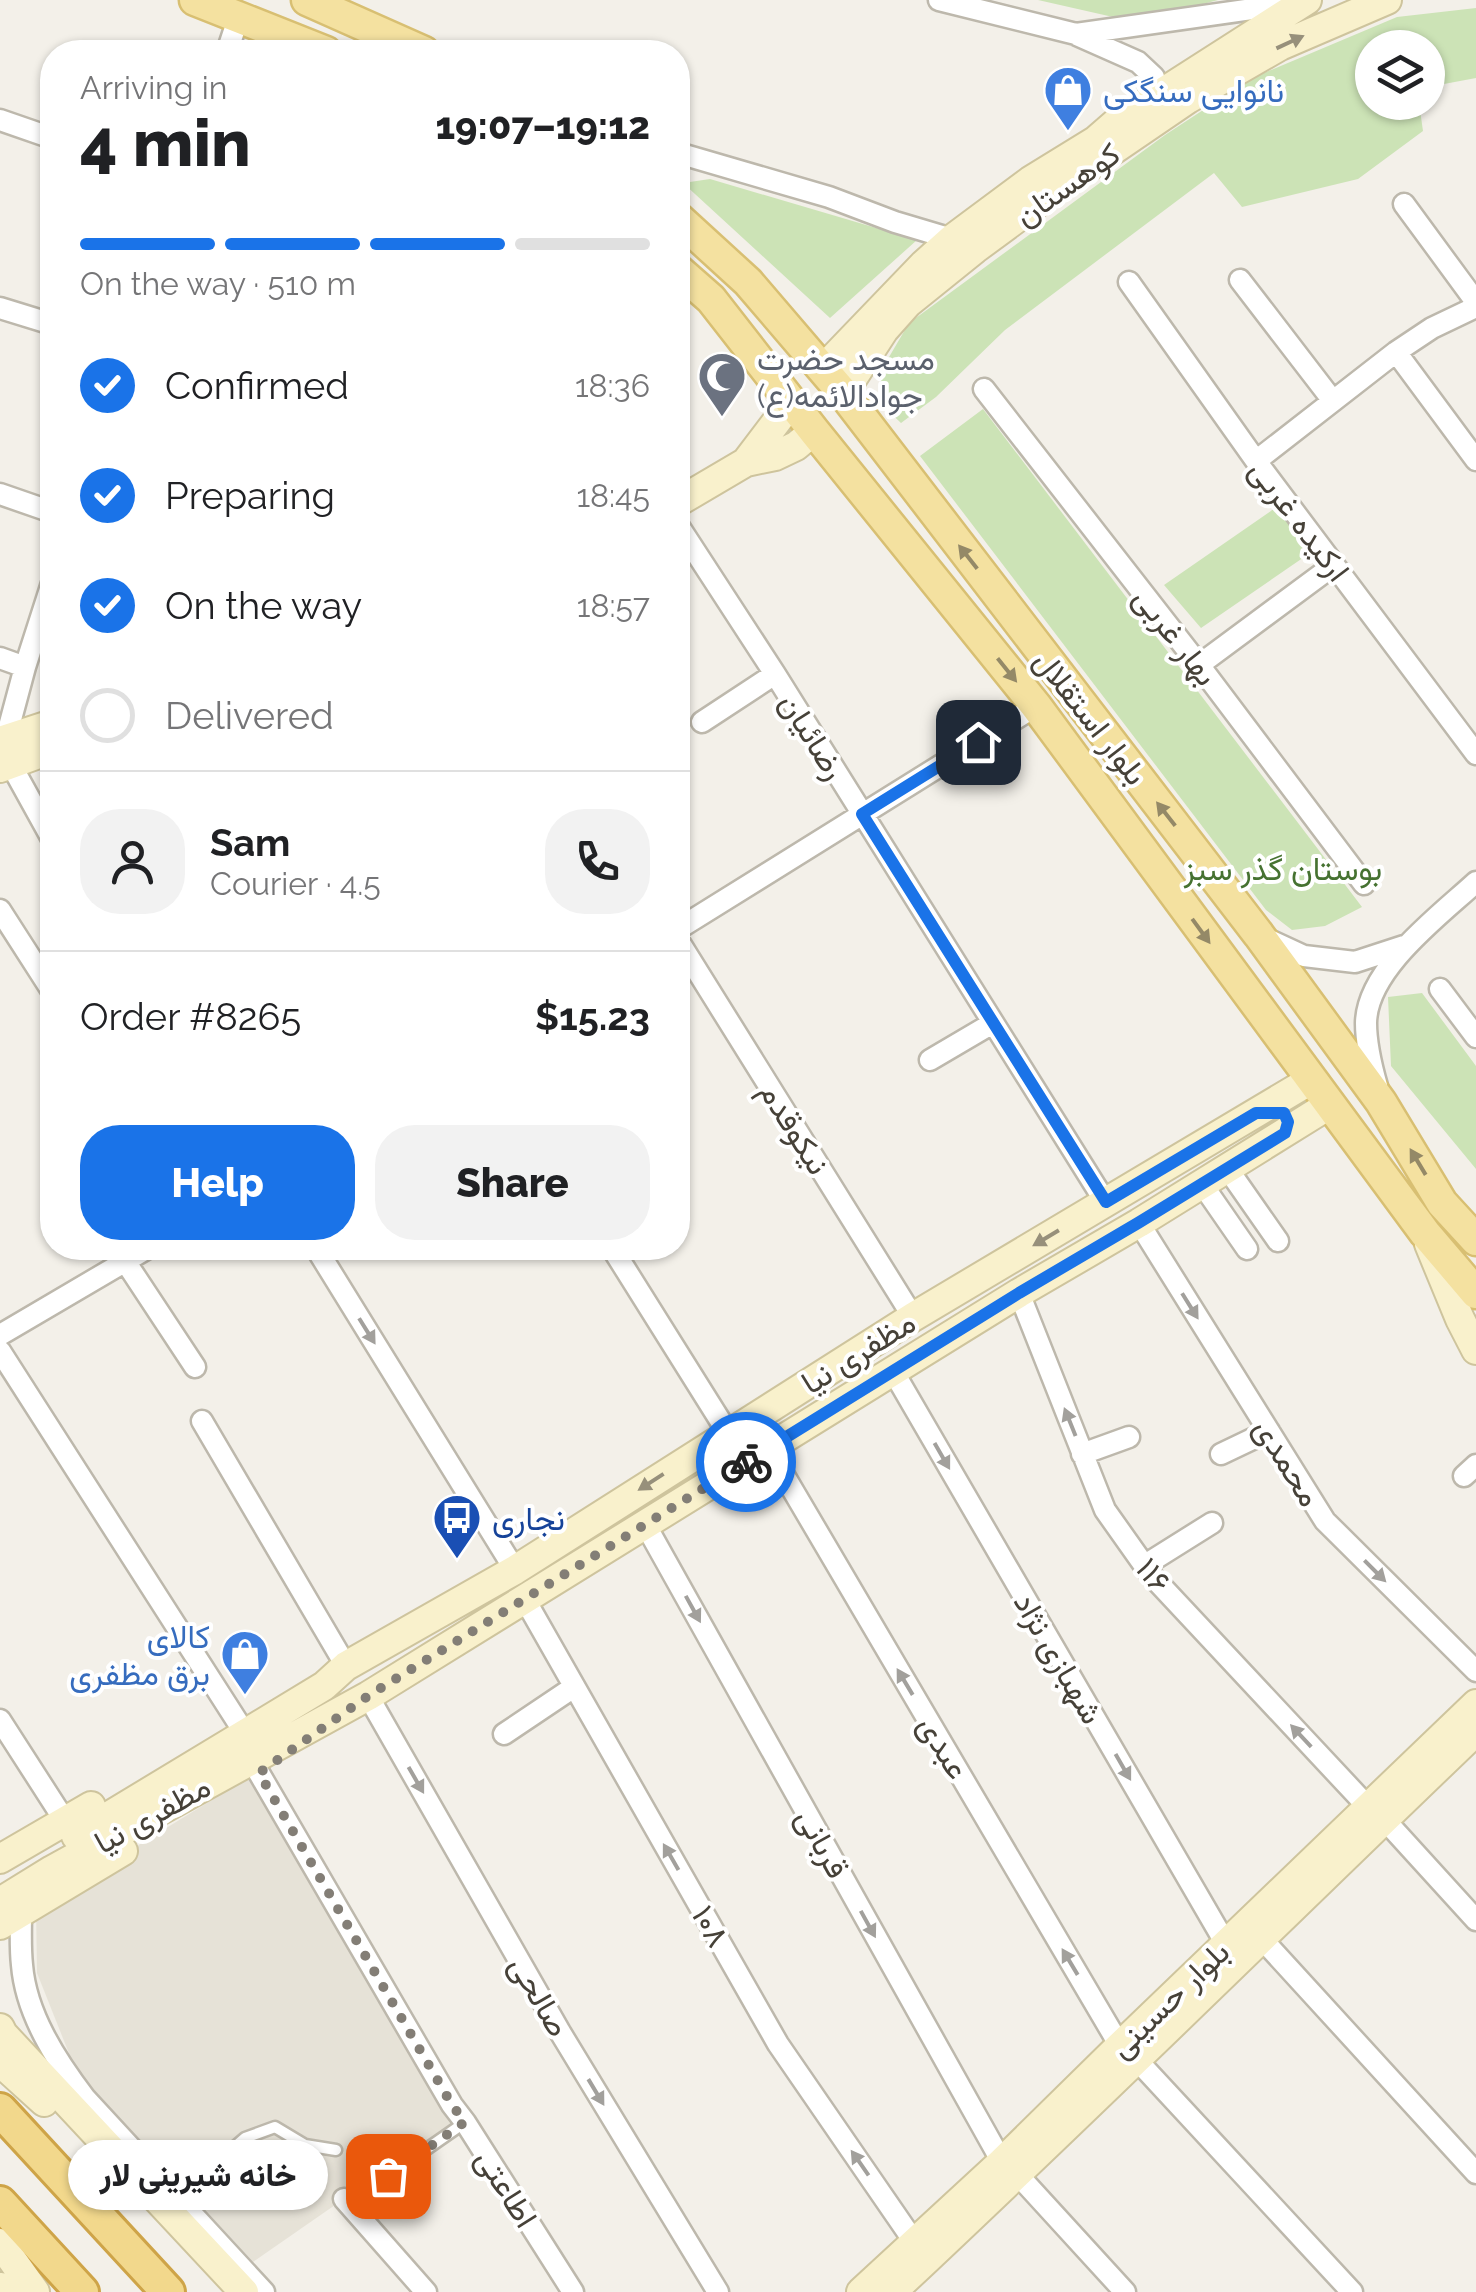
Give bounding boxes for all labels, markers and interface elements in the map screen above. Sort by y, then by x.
map controls [1355,30,1445,120]
button: layers [1355,30,1445,120]
one-way arrow [1276,34,1305,51]
shop icon: نانوایی سنگکی [1042,64,1094,132]
text: Arriving in [80,69,227,106]
place label: نانوایی سنگکی [1103,72,1284,111]
text: 19:07–19:12 [435,103,650,148]
text: 4 min [80,105,251,181]
street label: کوهستان [1007,134,1128,235]
text: On the way · 510 m [80,265,356,302]
place label: مسجد حضرت جوادالائمه(ع) [757,340,935,418]
mosque icon: مسجد حضرت جوادالائمه(ع) [696,350,748,418]
icon: check [80,358,135,413]
text: Confirmed [165,363,349,408]
text: 18:36 [575,367,650,404]
street label: ارکیده غربی [1241,452,1358,589]
icon: check [80,468,135,523]
text: Preparing [165,473,335,518]
text: 18:45 [576,477,650,514]
one-way arrow [958,544,979,569]
icon: check [80,578,135,633]
street label: بهار غربی [1125,580,1226,694]
text: On the way [165,583,362,628]
text: 18:57 [577,587,650,624]
street label: بلوار استقلال [1025,642,1155,793]
one-way arrow [996,658,1017,683]
street label: رضائیان [770,686,854,787]
text: Delivered [165,693,334,738]
pin [936,700,1021,785]
icon: home [951,715,1006,770]
one-way arrow [1156,801,1177,827]
button: person [80,809,185,914]
button: phone [545,809,650,914]
text: Sam [210,820,290,865]
park label: بوستان گذر سبز [1183,850,1382,889]
text: Courier · 4.5 [210,865,381,902]
one-way arrow [1190,918,1210,944]
text: Order #8265 [80,994,301,1039]
text: $15.23 [535,994,650,1039]
street label: نیکوقدم [750,1075,838,1183]
button: Help [80,1125,355,1240]
button: Share [375,1125,650,1240]
one-way arrow [1410,1148,1427,1176]
one-way arrow [1032,1229,1061,1246]
one-way arrow [1181,1292,1199,1320]
street label: مظفری نیا [794,1303,923,1403]
one-way arrow [358,1317,376,1344]
one-way arrow [1061,1406,1077,1436]
street label: محمدی [1246,1411,1329,1513]
courier [696,1412,796,1512]
icon: bike [719,1435,774,1490]
one-way arrow [933,1442,950,1470]
one-way arrow [637,1473,665,1491]
bus stop icon: نجاری [431,1492,483,1560]
place label: نجاری [492,1500,565,1539]
street label: ۱۱۶ [1129,1550,1179,1600]
one-way arrow [1363,1559,1387,1582]
street label: شهبازی نژاد [1005,1586,1111,1731]
one-way arrow [684,1595,701,1624]
place label: کالای برق مظفری [69,1618,210,1694]
shop icon: کالای برق مظفری [219,1628,271,1696]
one-way arrow [897,1668,914,1696]
street label: عبدی [910,1709,977,1786]
one-way arrow [1290,1724,1313,1748]
one-way arrow [1114,1753,1131,1781]
one-way arrow [408,1766,425,1795]
street label: مظفری نیا [88,1767,217,1863]
street label: قربانی [787,1802,857,1885]
one-way arrow [663,1842,680,1871]
street label: ۱۰۸ [685,1899,737,1953]
one-way arrow [860,1909,877,1938]
street label: بلوار حسینی [1101,1933,1238,2067]
one-way arrow [1062,1948,1079,1976]
street label: صالحی [501,1949,578,2043]
one-way arrow [587,2078,605,2106]
pin [346,2134,431,2219]
callout: خانه شیرینی لار [68,2141,328,2211]
street label: اطاعتی [468,2142,545,2235]
icon: bag [361,2149,416,2204]
one-way arrow [851,2149,870,2176]
text: خانه شیرینی لار [100,2156,296,2193]

